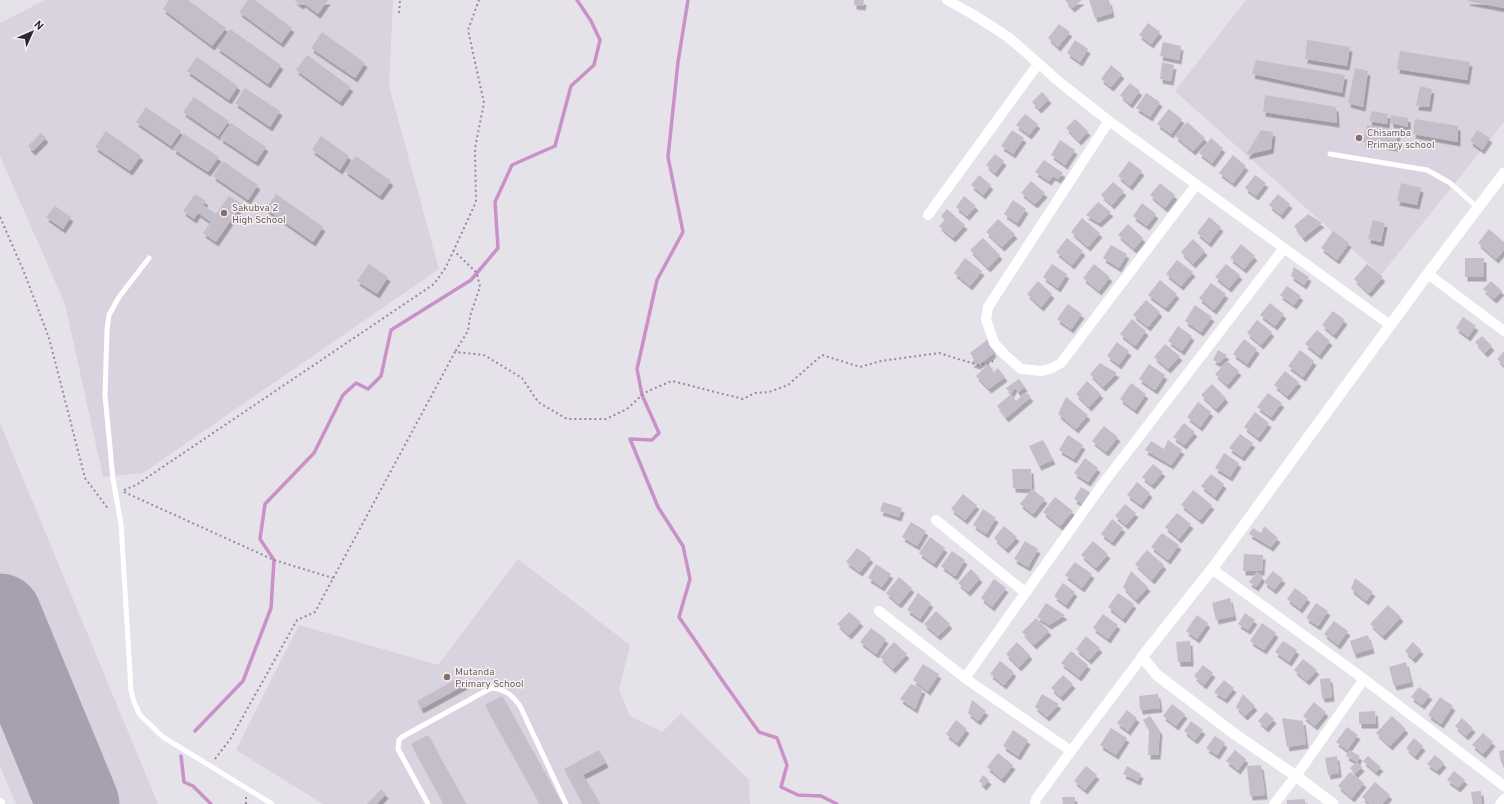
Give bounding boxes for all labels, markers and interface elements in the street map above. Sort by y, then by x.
north arrow [12,12,52,52]
text: N [31,18,46,33]
place label: Chisamba Primary school [1367,127,1435,152]
marker: Chisamba Primary school [1354,133,1364,143]
place label: Sakubva 2 High School [232,202,286,227]
marker: Sakubva 2 High School [219,208,229,218]
place label: Mutanda Primary School [455,666,524,691]
marker: Mutanda Primary School [442,672,452,682]

